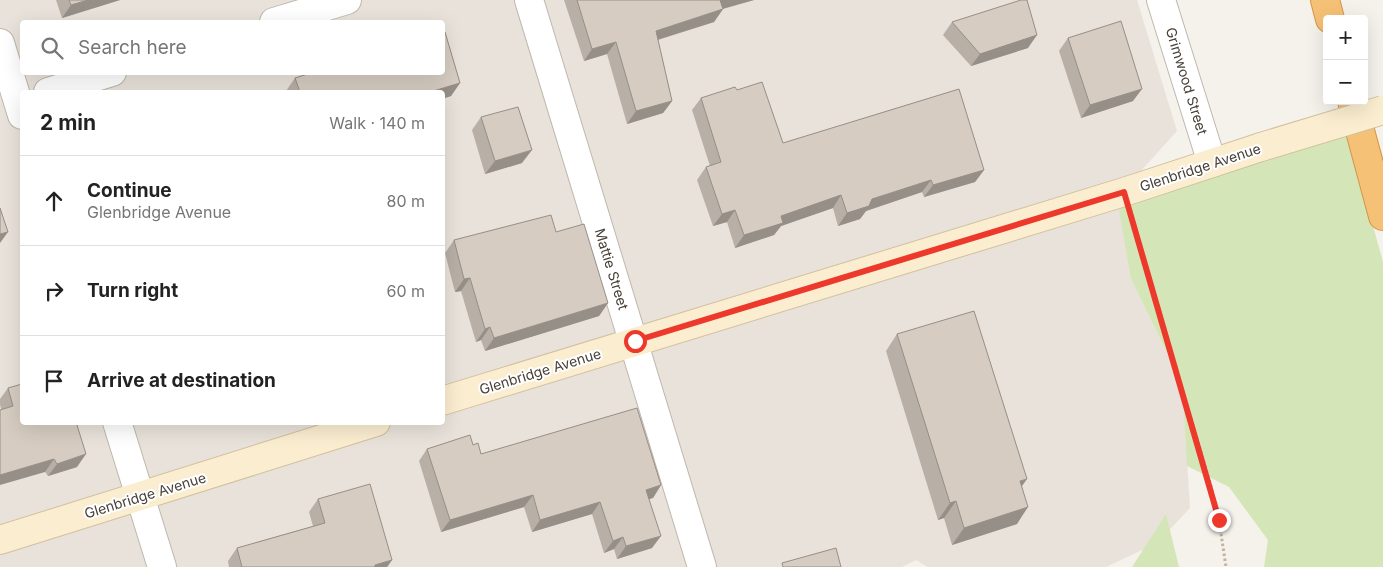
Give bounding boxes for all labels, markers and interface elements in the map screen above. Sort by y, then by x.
map controls [1323,15,1368,105]
button: + [1323,15,1368,60]
search box [20,20,445,75]
street label: Grimwood Street [1163,25,1212,137]
icon: search [38,34,66,62]
text: Search here [78,36,187,59]
button: − [1323,60,1368,105]
text: 2 min [40,110,96,135]
text: Walk · 140 m [329,113,425,133]
street label: Glenbridge Avenue [1137,139,1263,195]
text: Continue [87,179,172,202]
icon: ahead [40,187,68,215]
text: 80 m [386,191,425,211]
text: Glenbridge Avenue [87,202,231,222]
street label: Mattie Street [592,226,633,312]
icon: right [40,277,68,305]
text: Turn right [87,279,178,302]
text: 60 m [386,281,425,301]
route start [624,330,647,353]
street label: Glenbridge Avenue [477,344,603,398]
icon: arrive [40,367,68,395]
text: Arrive at destination [87,369,276,392]
street label: Glenbridge Avenue [82,468,208,522]
route end [1208,509,1231,532]

